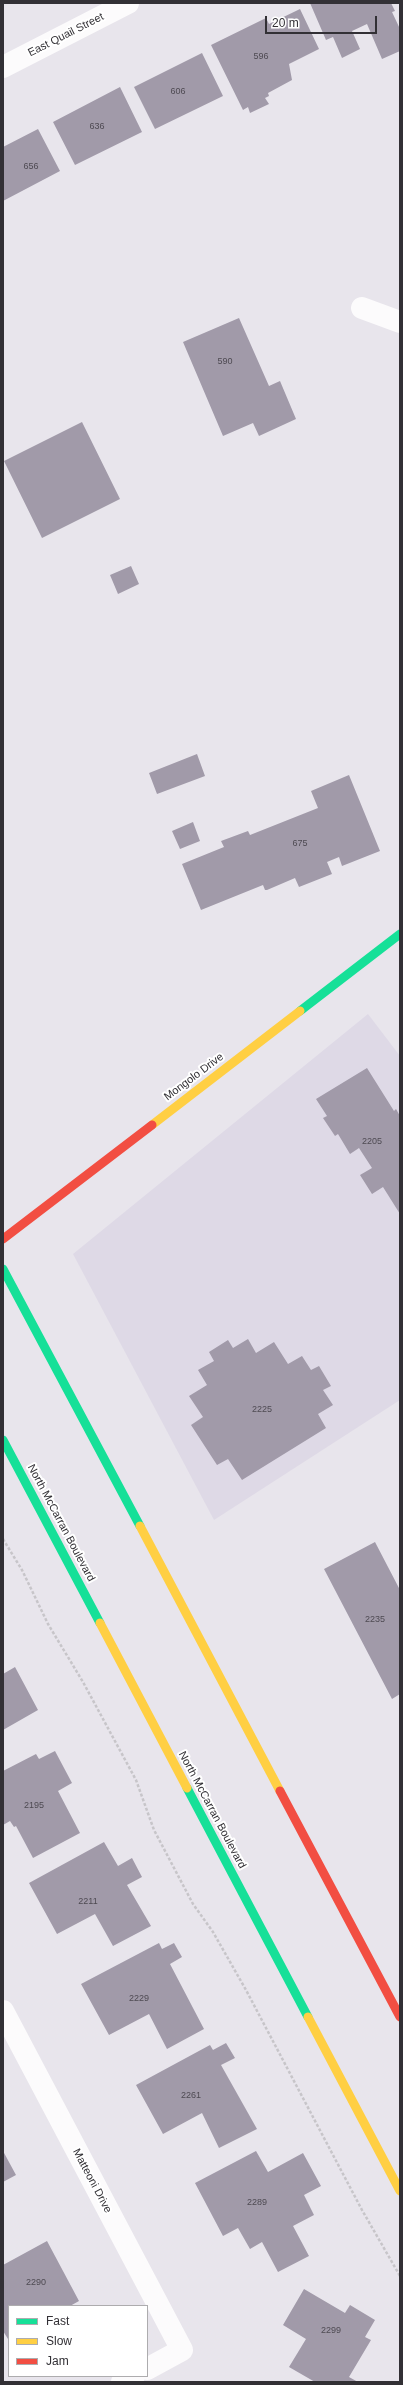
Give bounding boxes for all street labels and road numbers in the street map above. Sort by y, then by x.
street label: East Quail Street [26,10,106,60]
street label: Mongolo Drive [162,1050,226,1104]
street label: North McCarran Boulevard [24,1462,98,1584]
street label: North McCarran Boulevard [175,1749,249,1871]
street label: Matteoni Drive [70,2147,114,2215]

